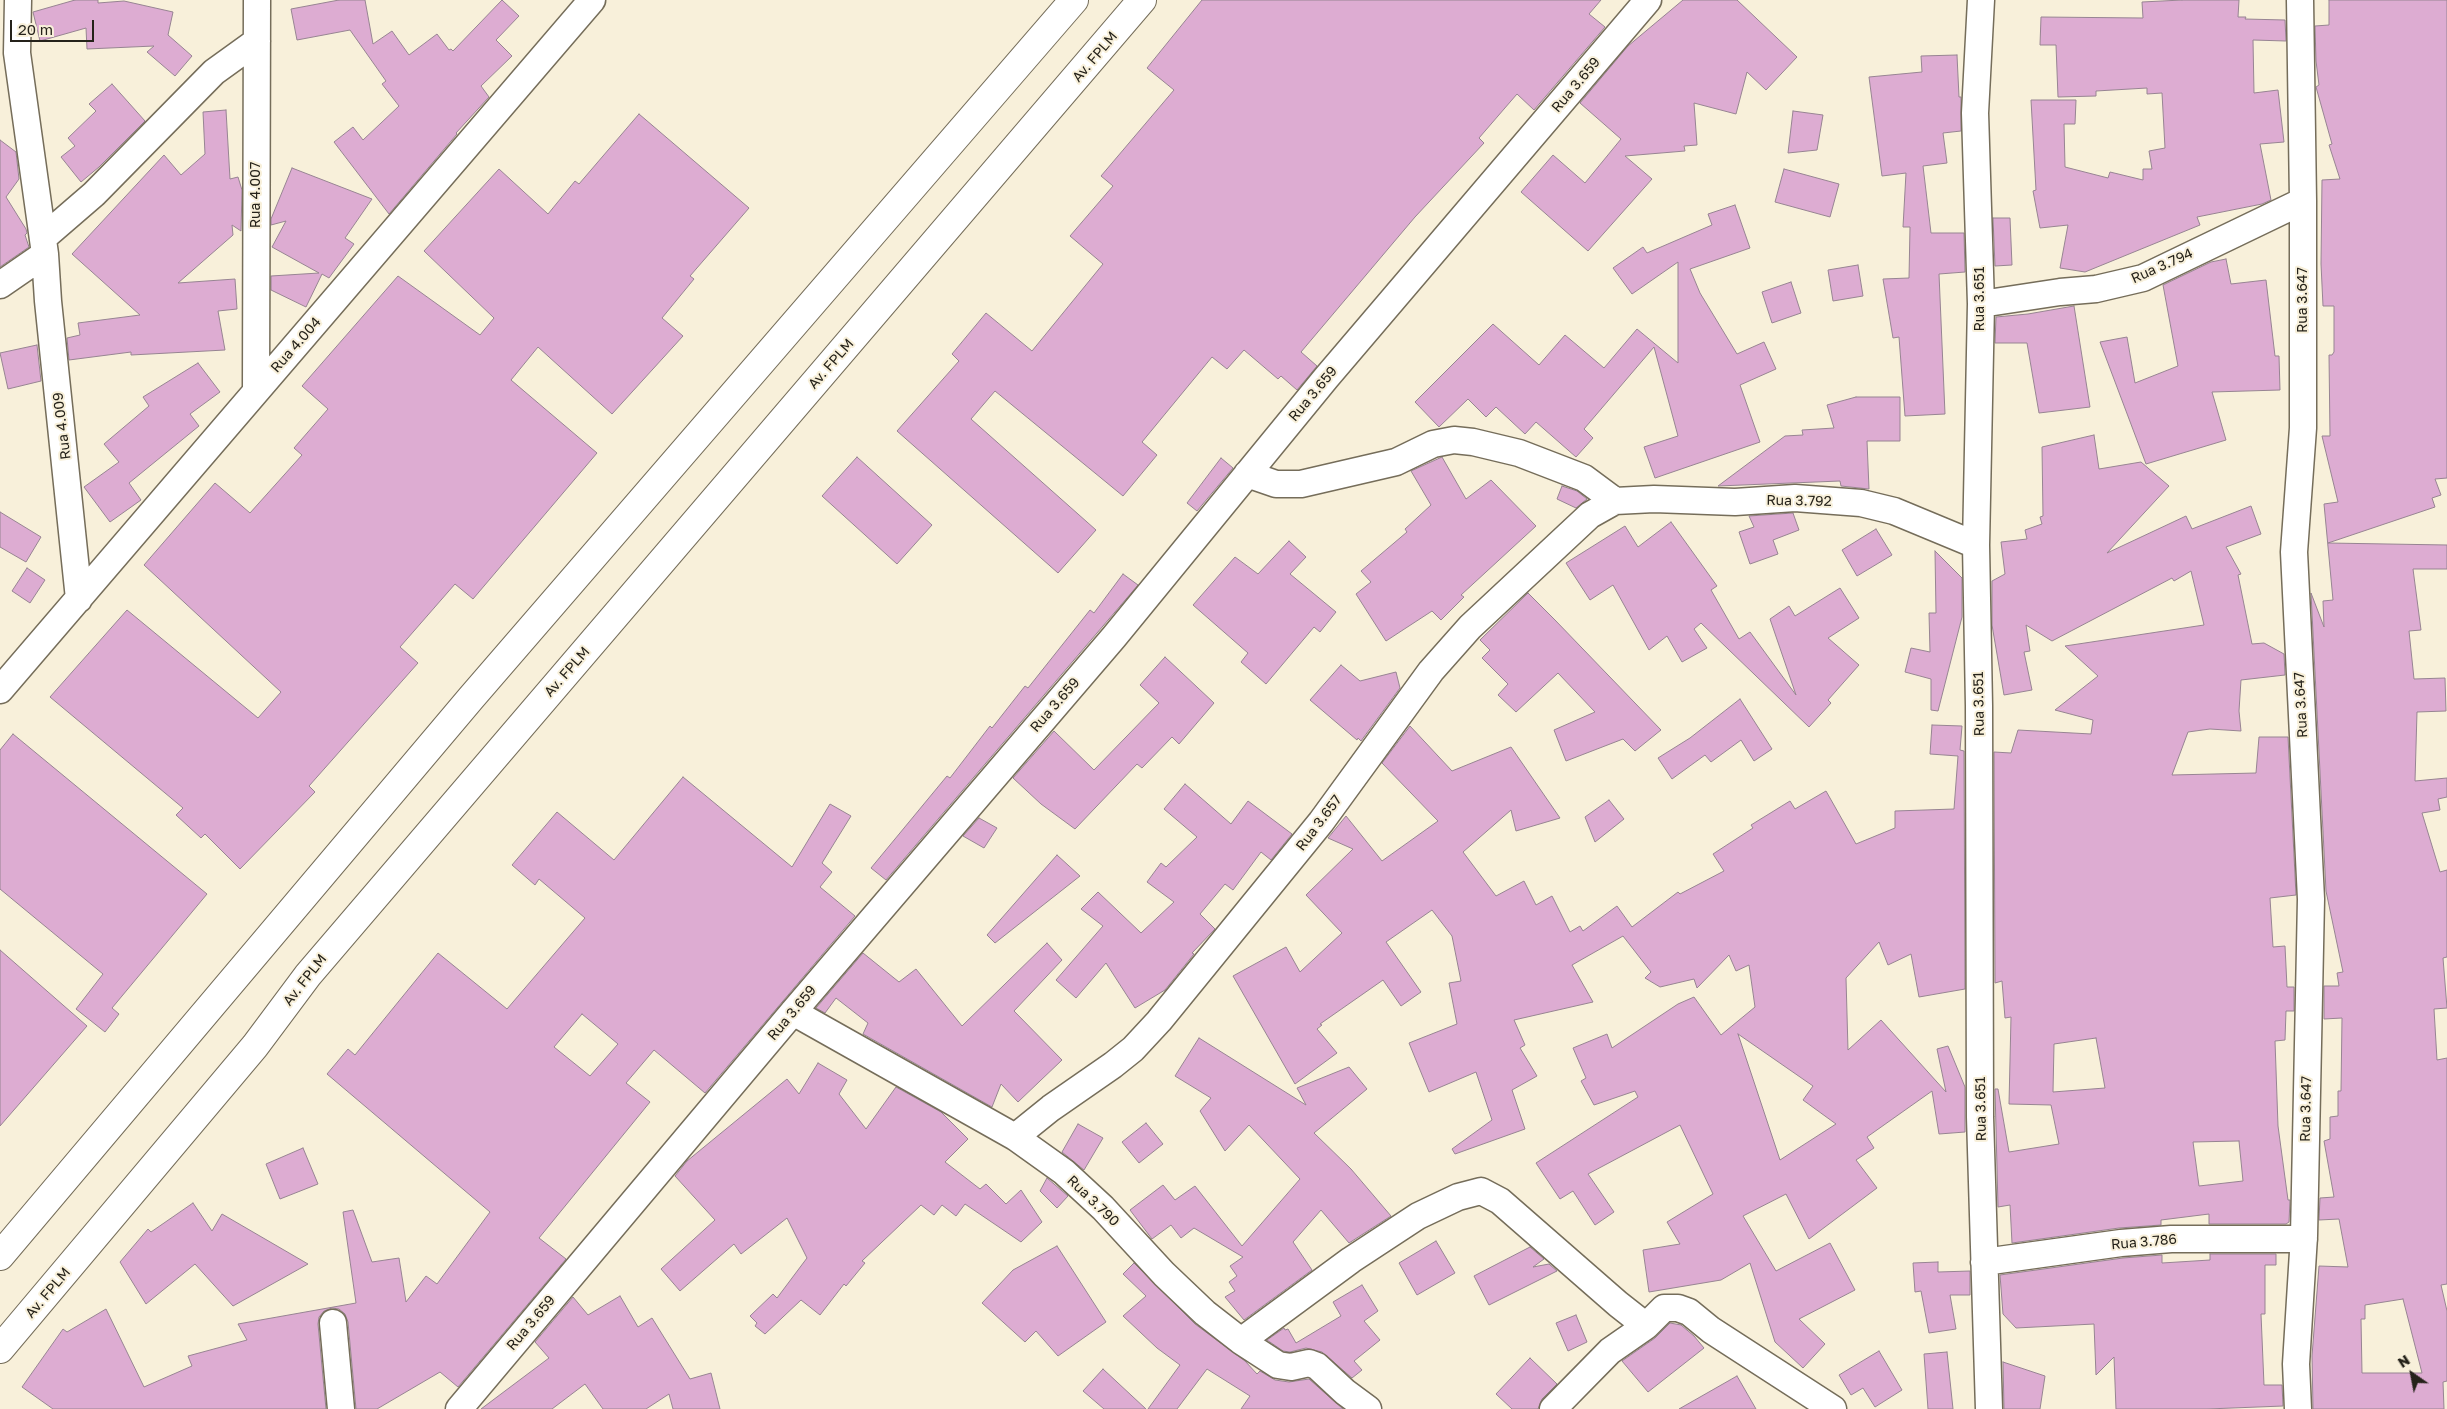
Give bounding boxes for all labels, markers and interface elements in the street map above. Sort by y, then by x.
scale bar [12,10,96,42]
text: 20 m [18,20,53,38]
street label: Av. FPLM [1069,28,1121,86]
street label: Rua 3.659 [1548,54,1604,116]
street label: Rua 4.007 [248,162,264,228]
street label: Rua 3.794 [2128,245,2196,287]
street label: Rua 3.651 [1972,267,1988,331]
street label: Rua 3.647 [2295,267,2311,333]
street label: Rua 4.004 [267,314,325,376]
street label: Av. FPLM [805,336,857,392]
street label: Rua 3.659 [1285,363,1341,425]
street label: Rua 4.009 [50,391,74,461]
street label: Rua 3.792 [1766,492,1832,510]
street label: Av. FPLM [541,644,593,700]
street label: Rua 3.651 [1970,671,1988,737]
street label: Rua 3.647 [2291,672,2311,738]
street label: Rua 3.659 [1027,674,1083,736]
street label: Rua 3.657 [1293,792,1345,854]
street label: Av. FPLM [280,951,330,1009]
street label: Rua 3.659 [764,982,820,1044]
street label: Rua 3.651 [1972,1076,1990,1142]
street label: Rua 3.647 [2297,1076,2315,1142]
street label: Rua 3.790 [1063,1172,1123,1230]
street label: Rua 3.786 [2110,1231,2178,1253]
street label: Av. FPLM [22,1264,74,1322]
street label: Rua 3.659 [503,1292,559,1354]
north arrow [2387,1349,2437,1399]
text: N [2394,1351,2413,1371]

